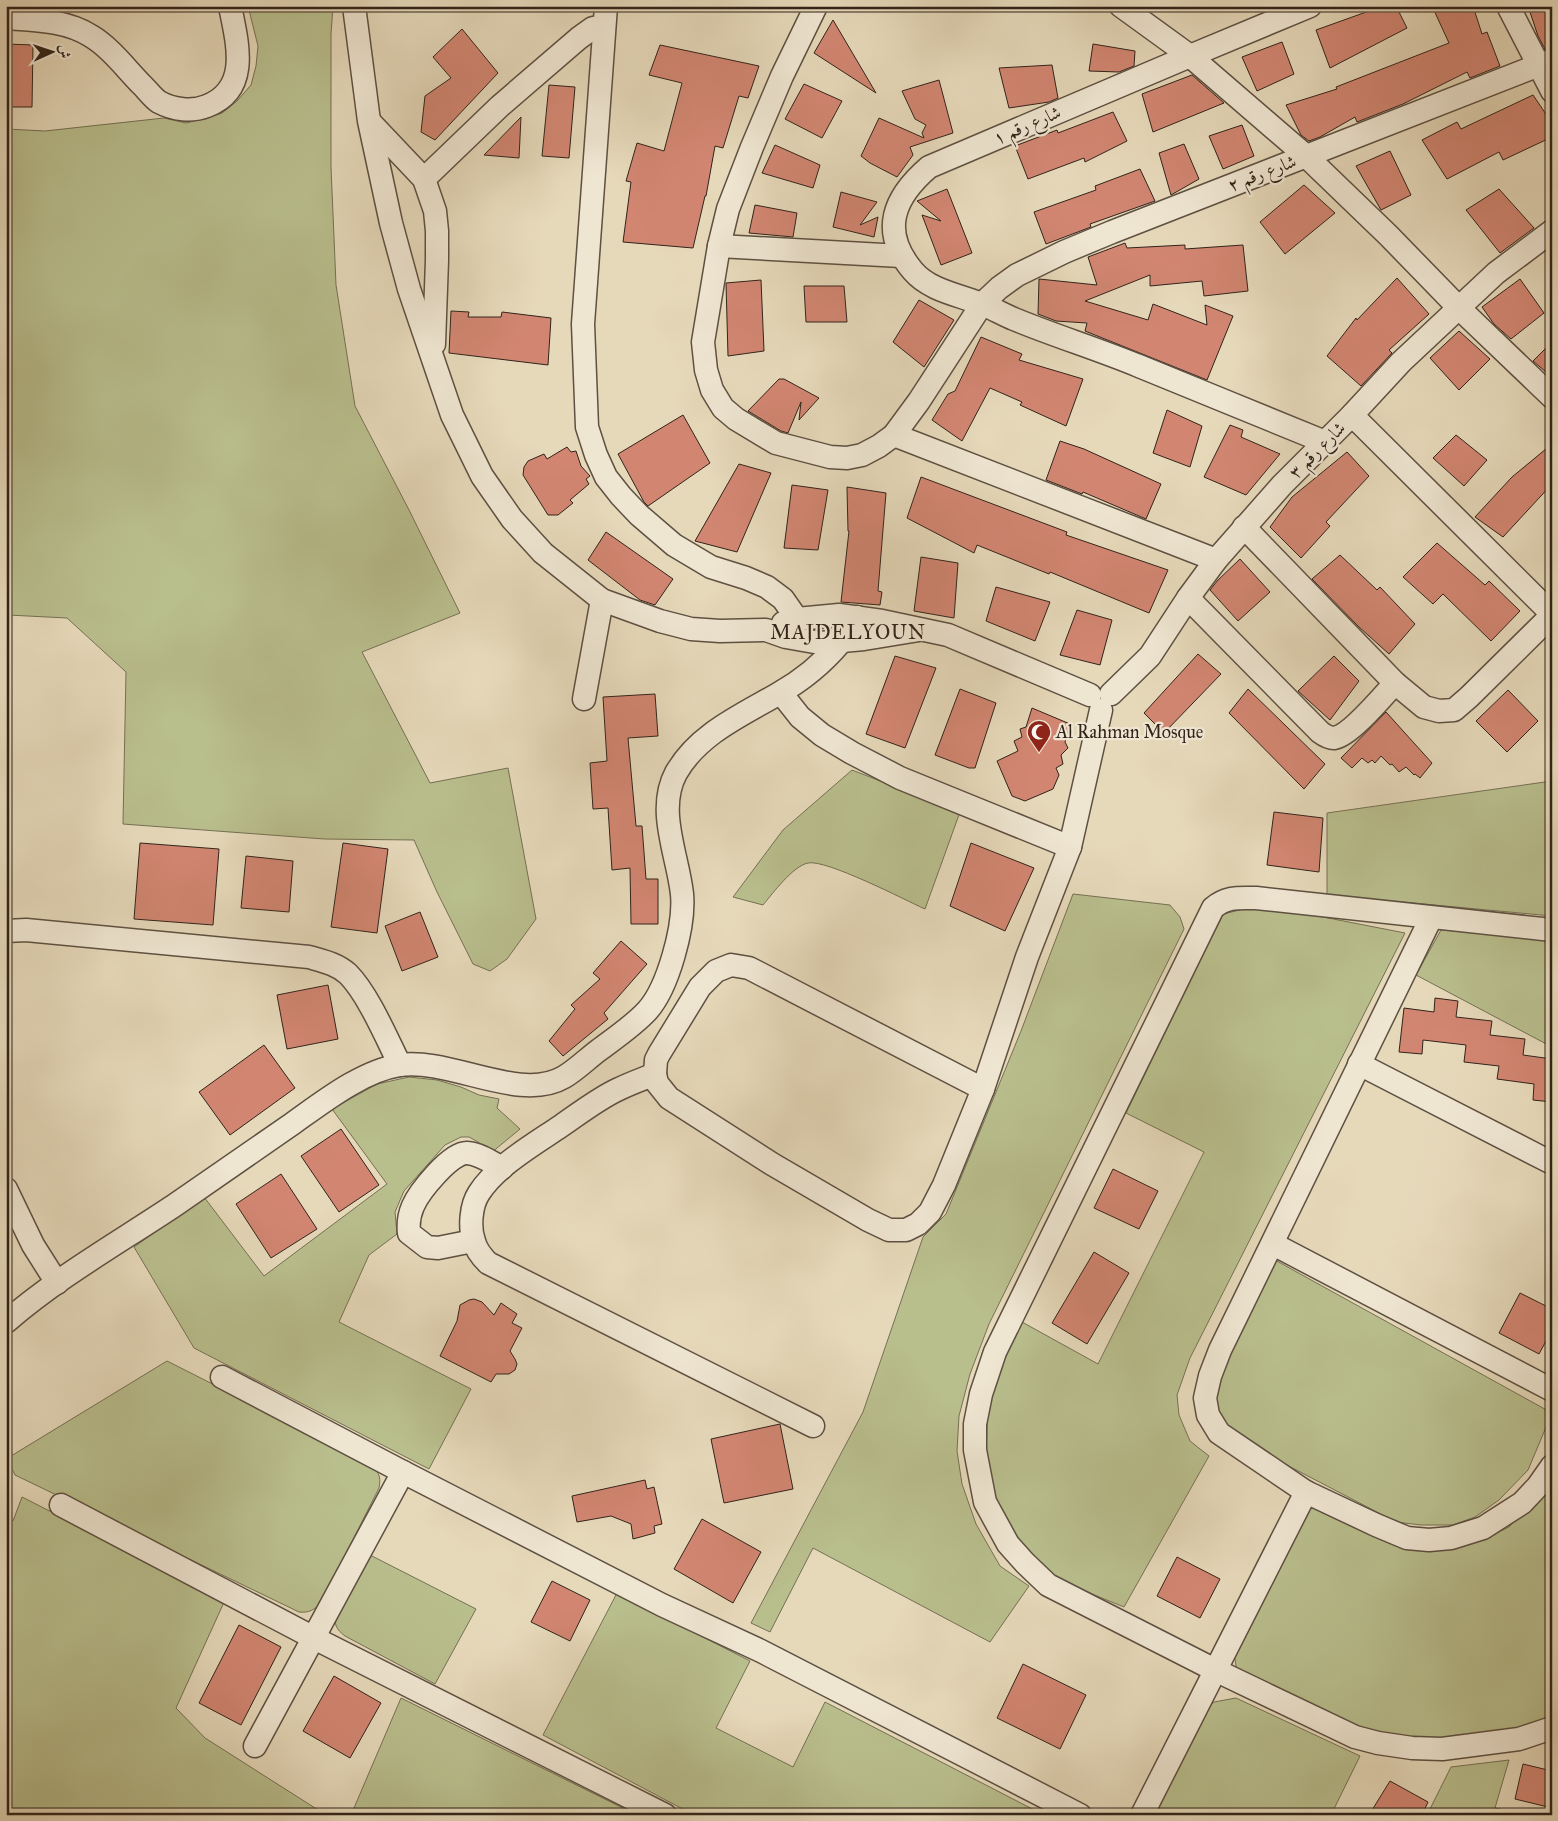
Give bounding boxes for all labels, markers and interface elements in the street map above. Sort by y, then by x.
north arrow [28,28,78,78]
text: ش [56,44,73,59]
street label: شارع رقم ١ [990,101,1067,155]
street label: شارع رقم ٢ [1225,150,1301,202]
street label: شارع رقم ٣ [1284,417,1354,487]
district label: MAJDELYOUN [770,620,926,645]
mosque icon: Al Rahman Mosque [1026,719,1052,753]
place label: Al Rahman Mosque [1055,721,1203,744]

